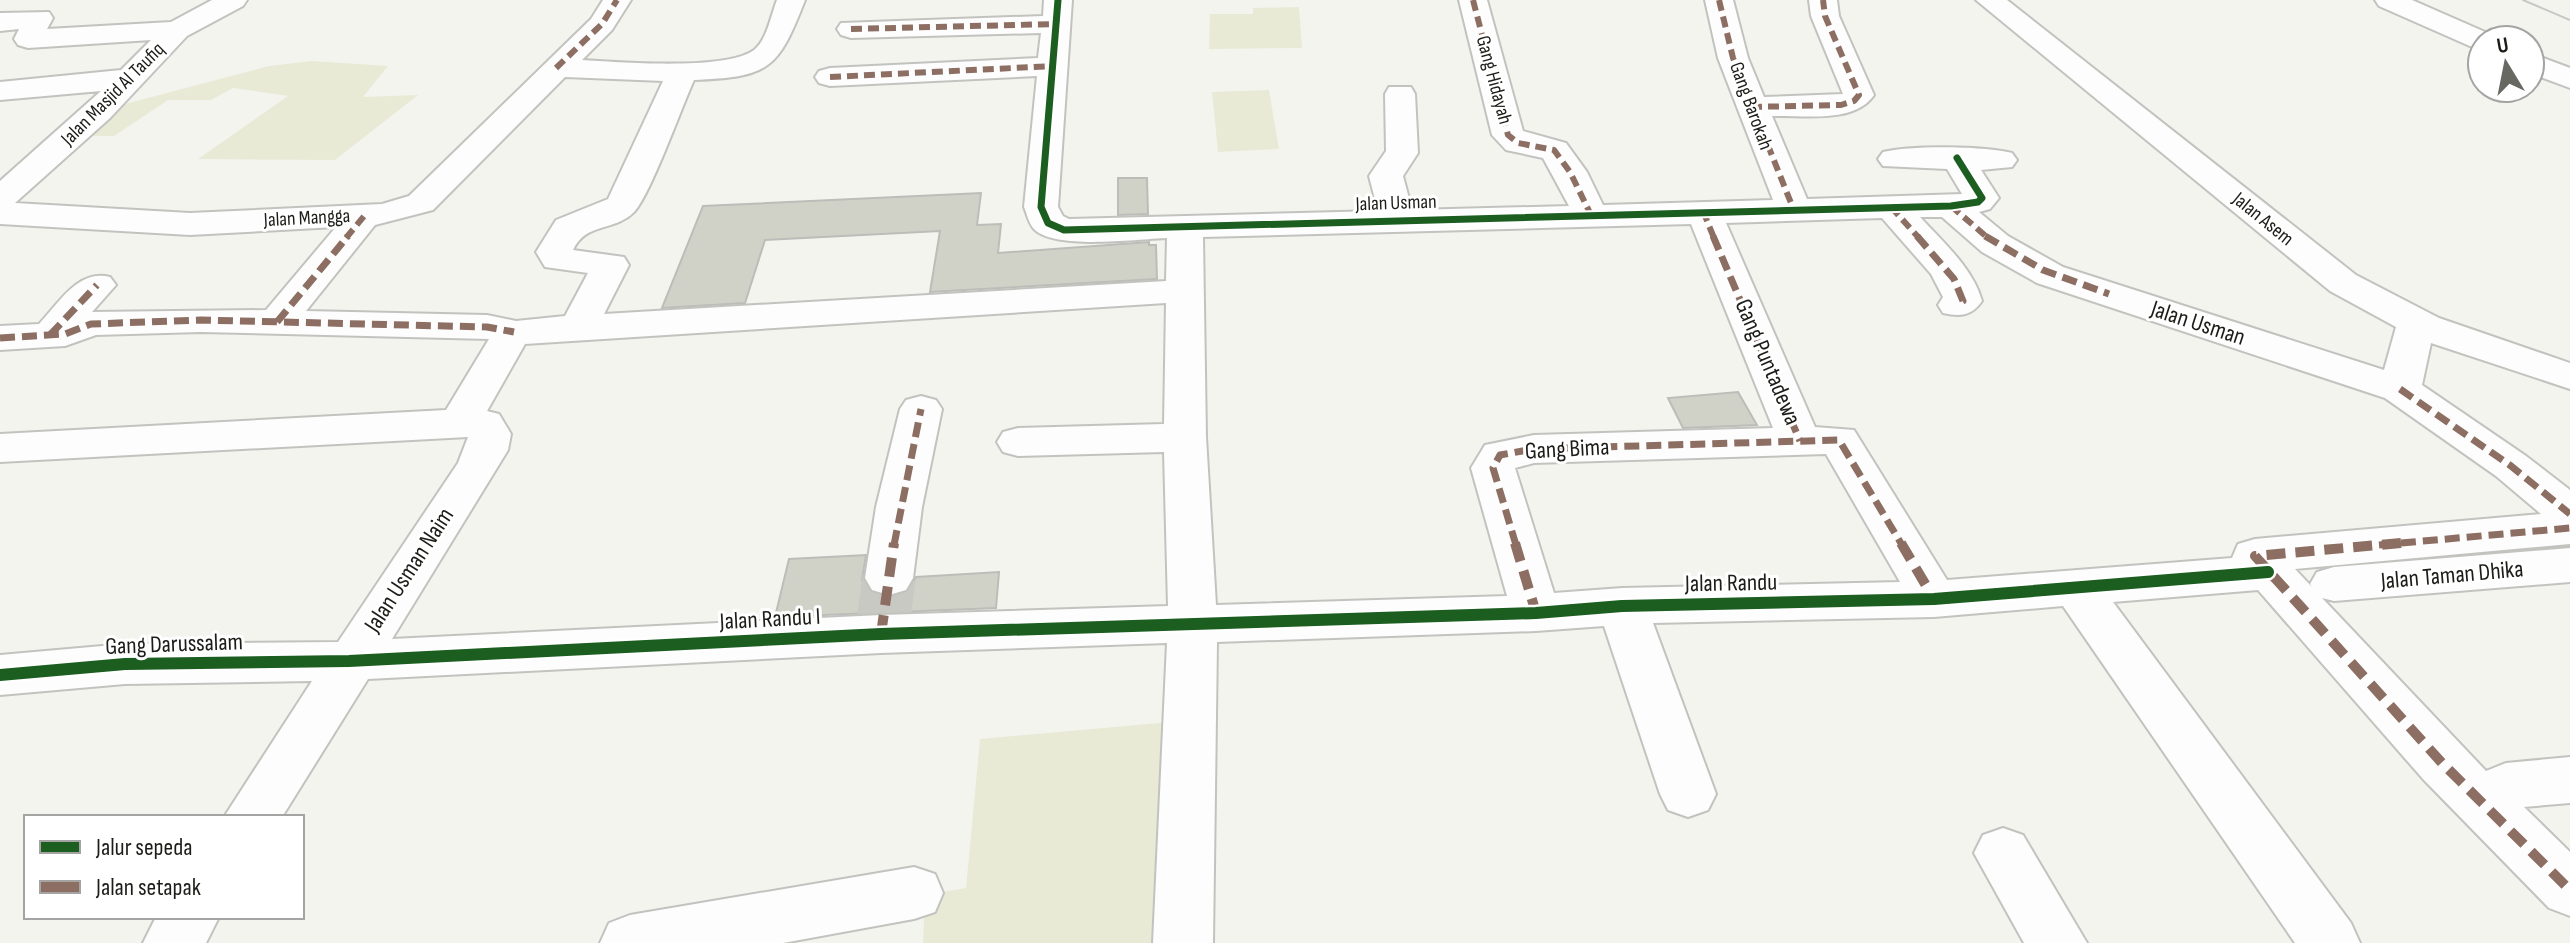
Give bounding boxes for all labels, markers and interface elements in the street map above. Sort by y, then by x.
north arrow [2466,24,2546,104]
text: U [2495,31,2511,60]
street label: Gang Hidayah [1471,33,1517,127]
street label: Jalan Masjid Al Taufiq [56,37,170,151]
street label: Gang Barokah [1724,59,1778,153]
street label: Jalan Asem [2227,187,2298,251]
street label: Jalan Usman [1354,190,1437,216]
street label: Jalan Mangga [262,204,351,232]
street label: Jalan Usman [2146,294,2249,352]
street label: Gang Puntadewa [1729,295,1807,429]
street label: Gang Bima [1524,432,1610,466]
street label: Jalan Usman Naim [357,502,460,639]
street label: Jalan Taman Dhika [2378,554,2525,596]
street label: Jalan Randu [1684,568,1777,598]
street label: Jalan Randu I [718,602,821,636]
street label: Gang Darussalam [105,627,243,661]
legend [24,815,304,919]
text: Jalur sepeda [95,833,192,862]
text: Jalan setapak [95,873,201,902]

